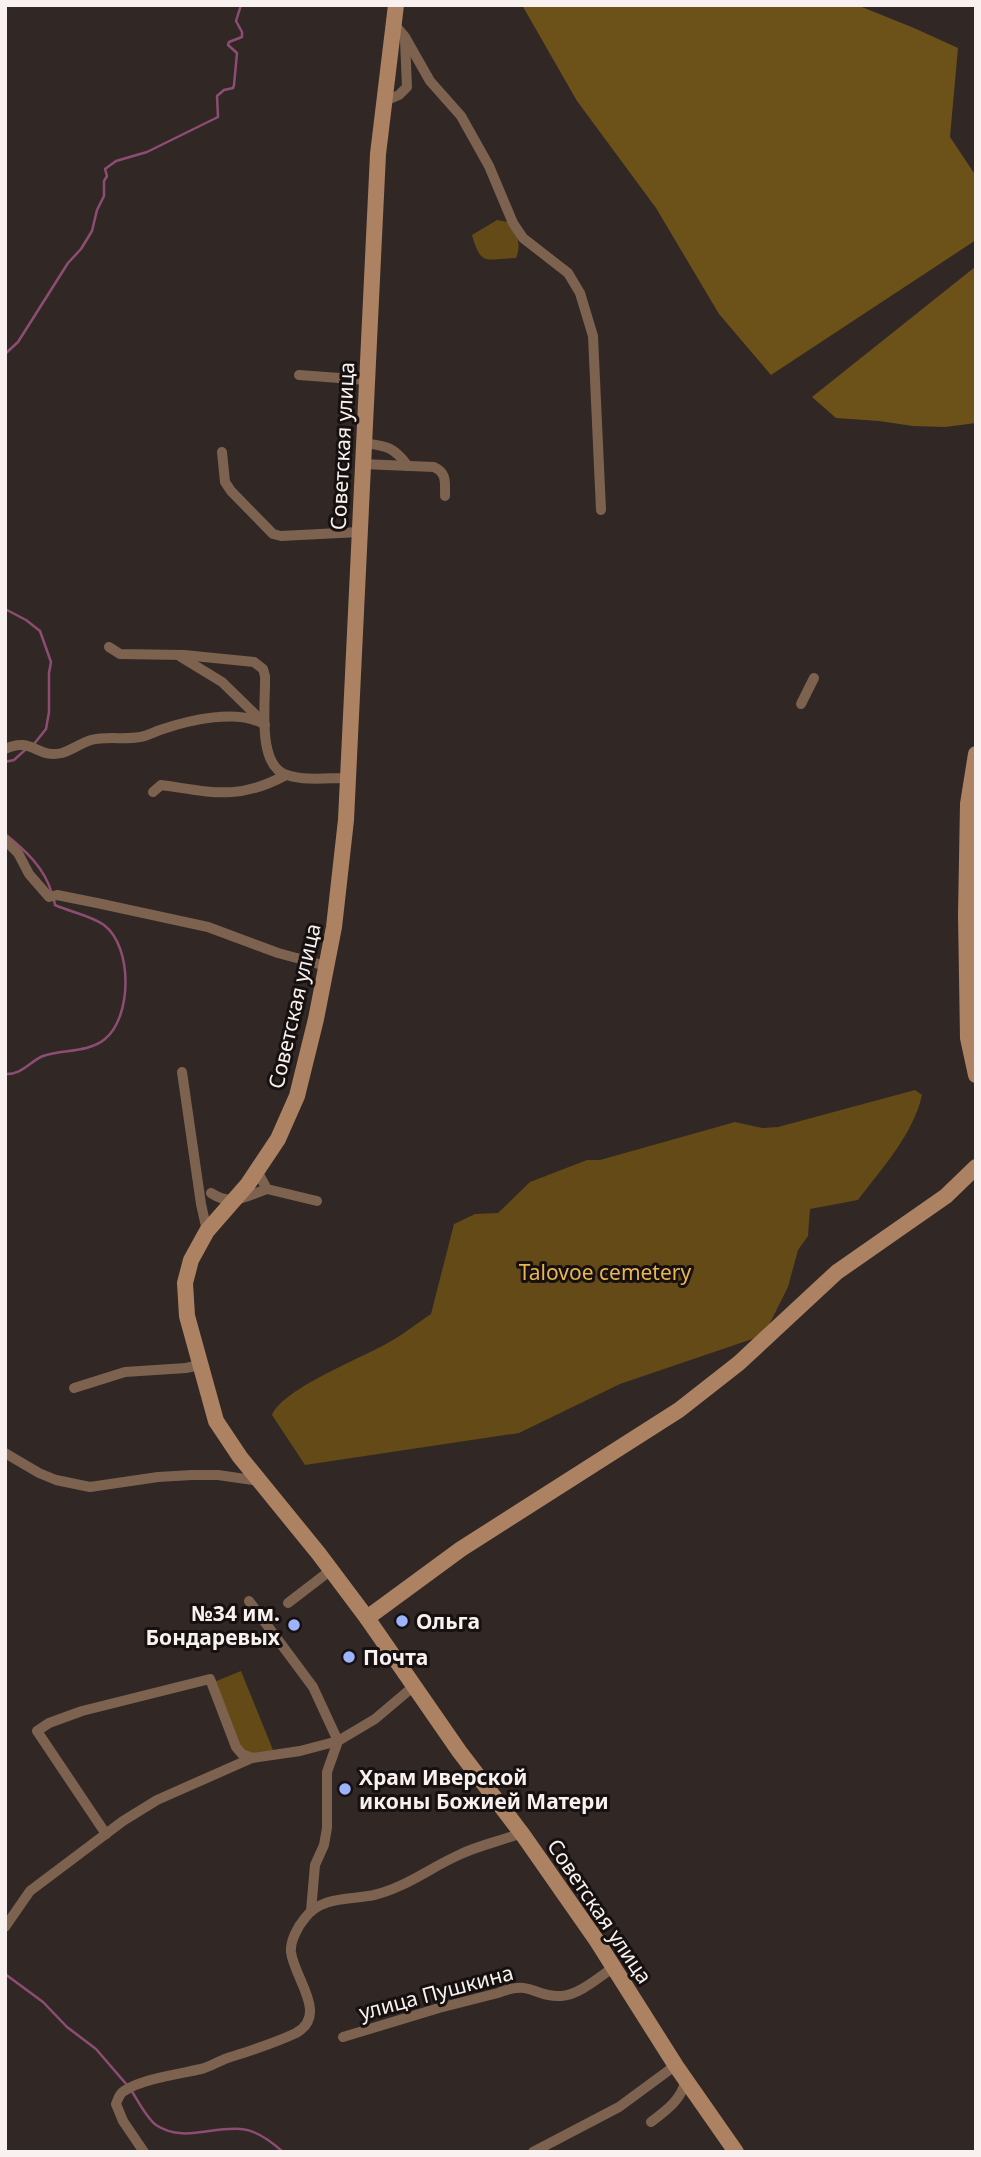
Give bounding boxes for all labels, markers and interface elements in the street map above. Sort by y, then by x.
street label: Советская улица [324,361,360,531]
street label: Советская улица [261,921,327,1091]
park label: Talovoe cemetery [519,1258,691,1286]
place label: №34 им. Бондаревых [145,1599,281,1651]
place label: Ольга [416,1607,480,1635]
marker: Ольга [394,1613,410,1629]
marker: №34 им. Бондаревых [286,1617,302,1633]
place label: Почта [363,1643,428,1671]
marker: Почта [341,1649,357,1665]
place label: Храм Иверской иконы Божией Матери [359,1763,609,1815]
marker: Храм Иверской иконы Божией Матери [337,1781,353,1797]
street label: Советская улица [541,1833,659,1989]
street label: улица Пушкина [356,1958,516,2026]

